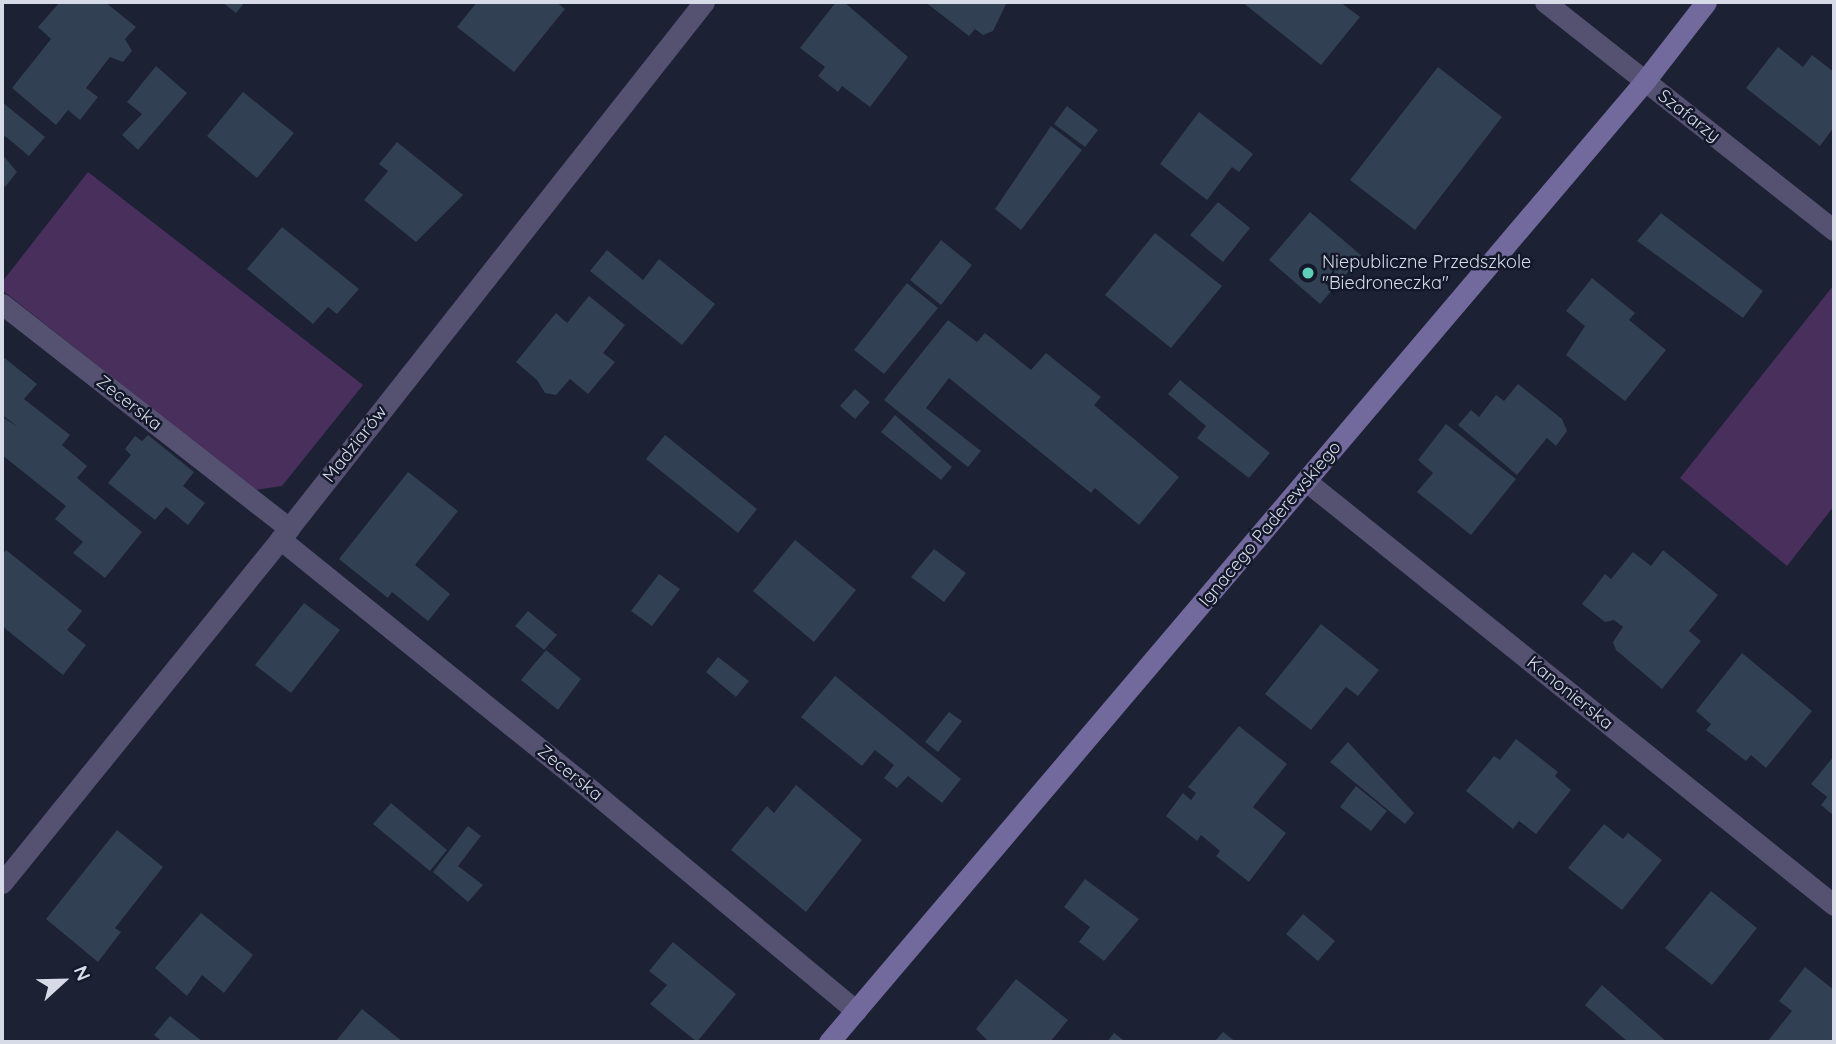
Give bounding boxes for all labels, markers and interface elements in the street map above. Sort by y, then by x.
street label: Szafarzy [1654,85,1724,147]
place label: Niepubliczne Przedszkole "Biedroneczka" [1322,252,1531,294]
marker: Niepubliczne Przedszkole "Biedroneczka" [1300,265,1316,281]
street label: Zecerska [92,371,166,435]
street label: Madziarów [318,401,392,487]
street label: Ignacego Paderewskiego [1194,437,1346,611]
street label: Kanonierska [1523,652,1617,734]
street label: Zecerska [533,740,607,806]
north arrow [28,946,98,1016]
text: N [69,962,96,984]

